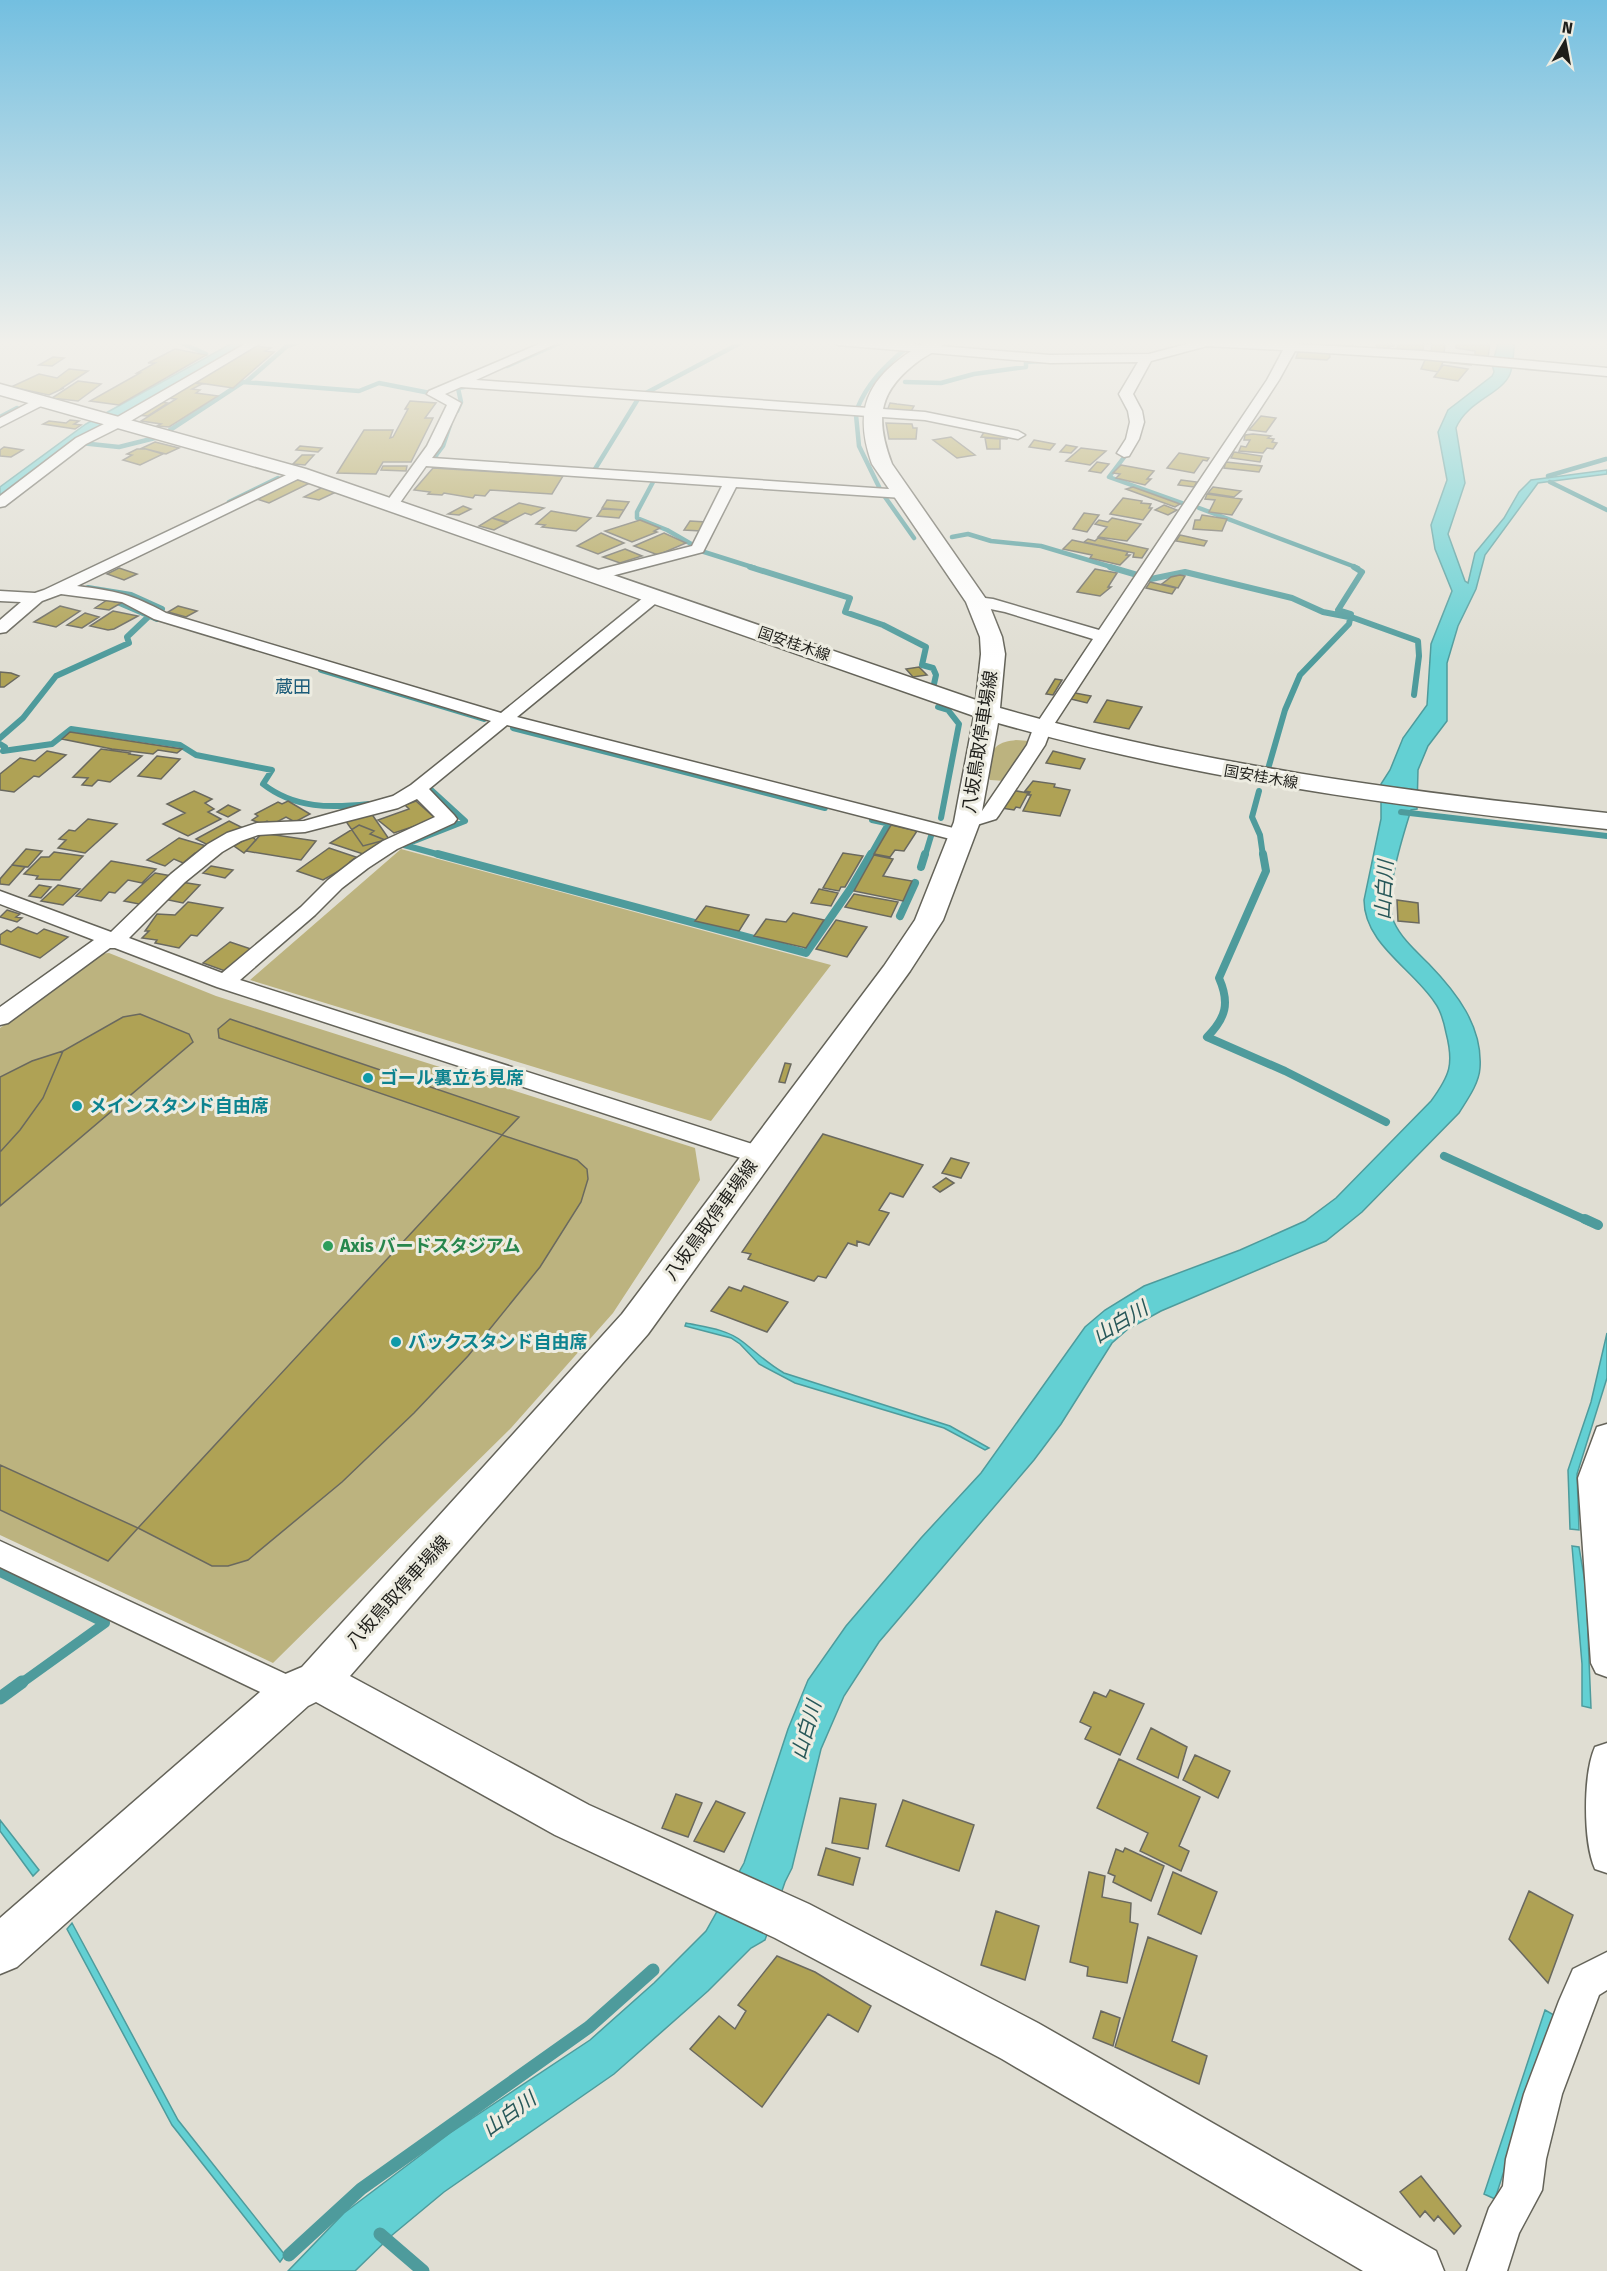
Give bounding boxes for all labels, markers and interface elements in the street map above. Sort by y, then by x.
north arrow [1535,12,1595,72]
text: N [1561,17,1574,38]
street label: 国安桂木線 [756,623,832,665]
street label: 八坂鳥取停車場線 [958,669,1002,815]
district label: 蔵田 [275,676,311,698]
street label: 国安桂木線 [1222,762,1300,792]
water label: 山白川 [1370,857,1398,921]
place label: ゴール裏立ち見席 [380,1067,524,1089]
marker: ゴール裏立ち見席 [361,1071,375,1085]
place label: メインスタンド自由席 [89,1095,269,1117]
marker: メインスタンド自由席 [70,1099,84,1113]
street label: 八坂鳥取停車場線 [660,1155,762,1285]
place label: Axis バードスタジアム [339,1235,521,1257]
marker: Axis バードスタジアム [321,1239,335,1253]
water label: 山白川 [1088,1295,1154,1348]
place label: バックスタンド自由席 [408,1331,587,1353]
marker: バックスタンド自由席 [389,1335,403,1349]
street label: 八坂鳥取停車場線 [342,1531,454,1653]
water label: 山白川 [786,1696,826,1762]
water label: 山白川 [478,2085,542,2141]

